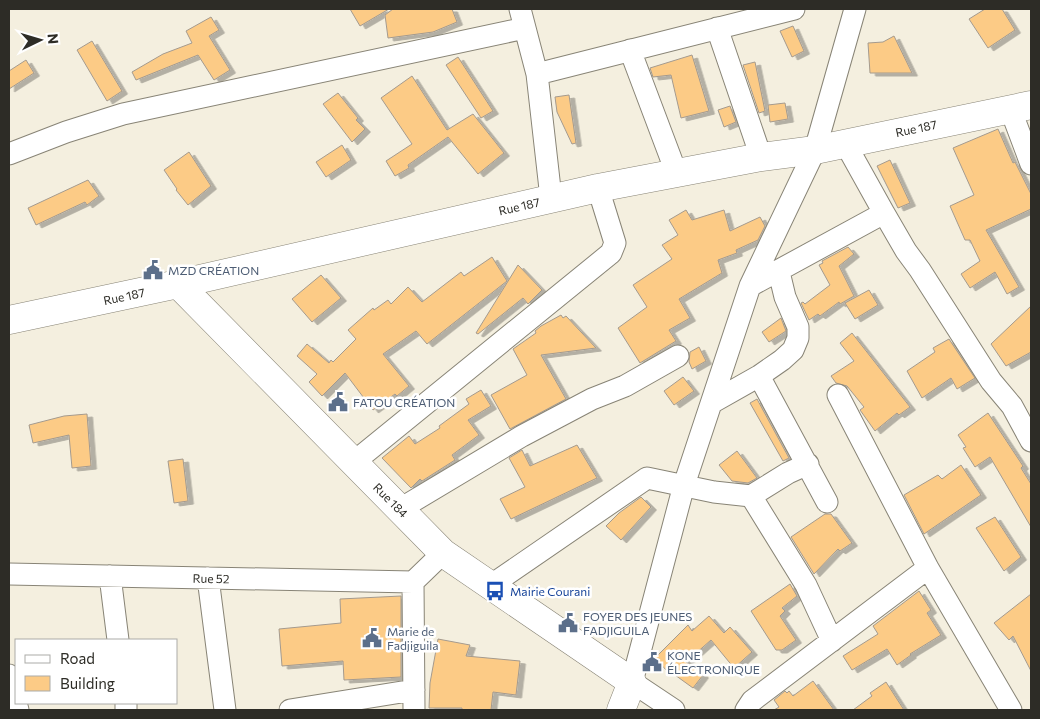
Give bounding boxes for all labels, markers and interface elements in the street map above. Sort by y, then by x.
north arrow [15,15,65,65]
text: N [45,33,62,45]
street label: Rue 187 [894,117,938,139]
street label: Rue 187 [497,194,541,218]
public building icon: MZD CRÉATION [142,259,164,281]
place label: MZD CRÉATION [168,263,259,277]
street label: Rue 187 [102,285,146,307]
public building icon: FATOU CRÉATION [327,391,349,413]
place label: FATOU CRÉATION [353,395,455,409]
street label: Rue 184 [371,480,411,520]
street label: Rue 52 [192,571,230,585]
bus stop icon: Mairie Courani [484,580,506,602]
place label: Mairie Courani [510,584,590,598]
place label: FOYER DES JEUNES FADJIGUILA [583,609,692,638]
public building icon: FOYER DES JEUNES FADJIGUILA [557,612,579,634]
place label: Marie de Fadjiguila [387,624,439,652]
public building icon: Marie de Fadjiguila [361,627,383,649]
legend [15,639,178,704]
place label: KONE ÉLECTRONIQUE [667,648,760,676]
text: Road [60,649,95,667]
public building icon: KONE ÉLECTRONIQUE [641,651,663,673]
text: Building [60,674,115,692]

